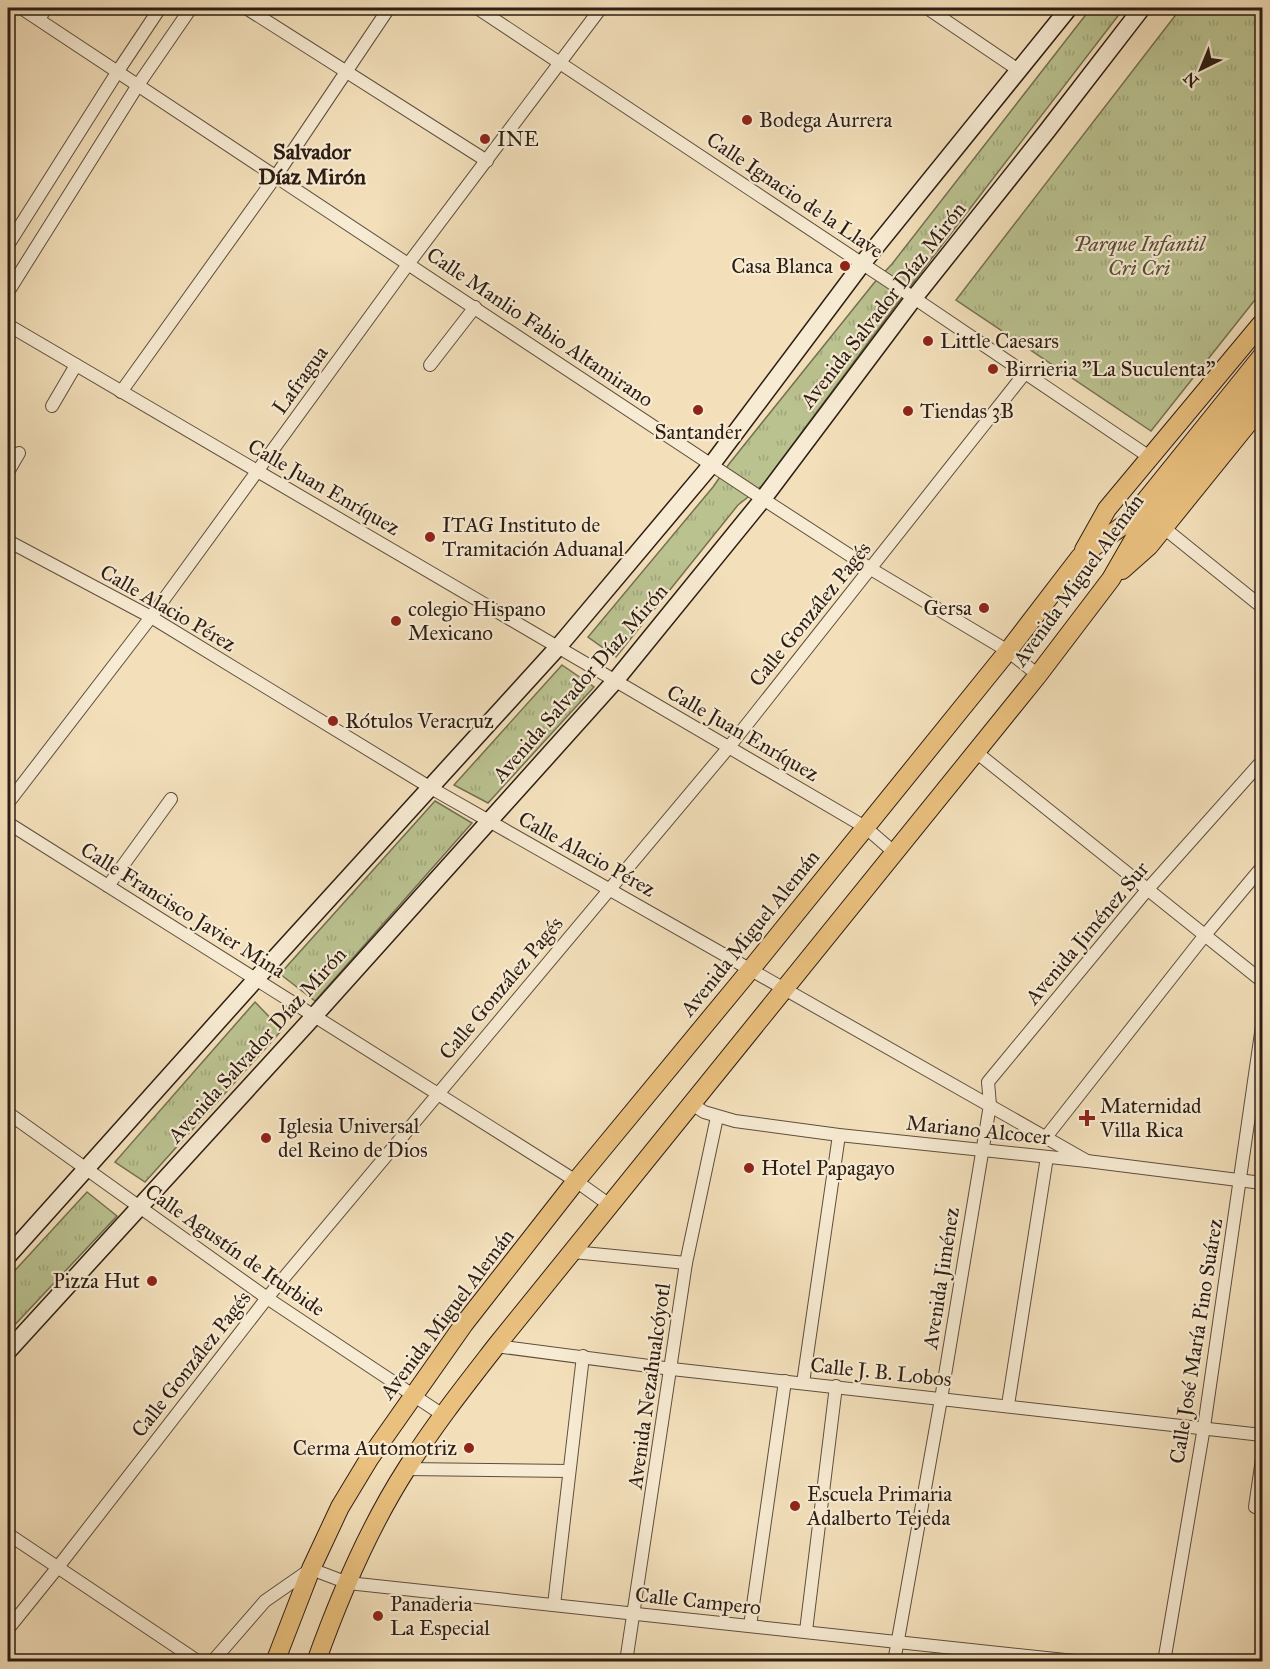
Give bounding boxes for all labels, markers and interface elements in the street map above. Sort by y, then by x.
north arrow [1171,39,1231,99]
text: N [1179,68,1203,91]
place label: Bodega Aurrera [759,107,892,133]
marker: Bodega Aurrera [740,113,754,127]
place label: INE [497,126,539,152]
street label: Calle Ignacio de la Llave [702,126,889,264]
marker: INE [478,132,492,146]
district label: Salvador Díaz Mirón [258,138,366,190]
street label: Avenida Salvador Díaz Mirón [794,197,972,414]
park label: Parque Infantil Cri Cri [1073,231,1207,281]
street label: Calle Manlio Fabio Altamirano [422,241,658,413]
place label: Casa Blanca [731,253,833,279]
marker: Casa Blanca [838,259,852,273]
place label: Little Caesars [940,328,1059,354]
marker: Little Caesars [921,334,935,348]
street label: Lafragua [266,341,334,419]
place label: Birrieria "La Suculenta" [1005,356,1216,382]
marker: Birrieria "La Suculenta" [986,362,1000,376]
place label: Tiendas 3B [920,398,1014,424]
marker: Santander [691,403,705,417]
marker: Tiendas 3B [901,404,915,418]
place label: Santander [654,419,742,445]
street label: Calle Juan Enríquez [243,433,405,541]
street label: Avenida Miguel Alemán [1006,489,1149,672]
place label: ITAG Instituto de Tramitación Aduanal [442,512,624,562]
marker: ITAG Instituto de Tramitación Aduanal [423,530,437,544]
street label: Calle González Pagés [744,536,876,692]
street label: Calle Alacio Pérez [95,559,241,658]
street label: Avenida Salvador Díaz Mirón [486,578,673,788]
place label: Gersa [923,595,972,621]
place label: colegio Hispano Mexicano [408,596,546,646]
marker: Gersa [977,601,991,615]
marker: colegio Hispano Mexicano [389,614,403,628]
street label: Calle Juan Enríquez [662,679,824,787]
place label: Rótulos Veracruz [345,708,494,734]
marker: Rótulos Veracruz [326,714,340,728]
street label: Calle Alacio Pérez [514,806,660,903]
street label: Calle Francisco Javier Mina [76,836,290,984]
street label: Avenida Miguel Alemán [674,844,825,1022]
street label: Avenida Jiménez Sur [1019,856,1155,1011]
street label: Calle González Pagés [433,911,569,1065]
street label: Avenida Salvador Díaz Mirón [162,942,352,1149]
place label: Maternidad Villa Rica [1099,1093,1202,1143]
marker: Maternidad Villa Rica [1078,1109,1096,1127]
street label: Mariano Alcocer [905,1110,1051,1150]
place label: Iglesia Universal del Reino de Dios [278,1113,428,1163]
marker: Iglesia Universal del Reino de Dios [259,1131,273,1145]
place label: Hotel Papagayo [761,1155,895,1181]
marker: Hotel Papagayo [742,1161,756,1175]
street label: Calle Agustín de Iturbide [140,1178,330,1322]
street label: Avenida Jiménez [917,1205,965,1352]
street label: Calle José María Pino Suárez [1164,1216,1228,1465]
street label: Avenida Miguel Alemán [374,1224,520,1405]
place label: Pizza Hut [53,1268,141,1294]
marker: Pizza Hut [145,1274,159,1288]
street label: Avenida Nezahualcóyotl [622,1281,676,1492]
street label: Calle González Pagés [126,1285,256,1443]
street label: Calle J. B. Lobos [809,1352,953,1392]
place label: Cerma Automotriz [293,1435,457,1461]
marker: Cerma Automotriz [462,1441,476,1455]
place label: Escuela Primaria Adalberto Tejeda [806,1481,952,1531]
marker: Escuela Primaria Adalberto Tejeda [788,1499,802,1513]
street label: Calle Campero [634,1581,762,1621]
place label: Panaderia La Especial [390,1591,490,1641]
marker: Panaderia La Especial [371,1609,385,1623]

